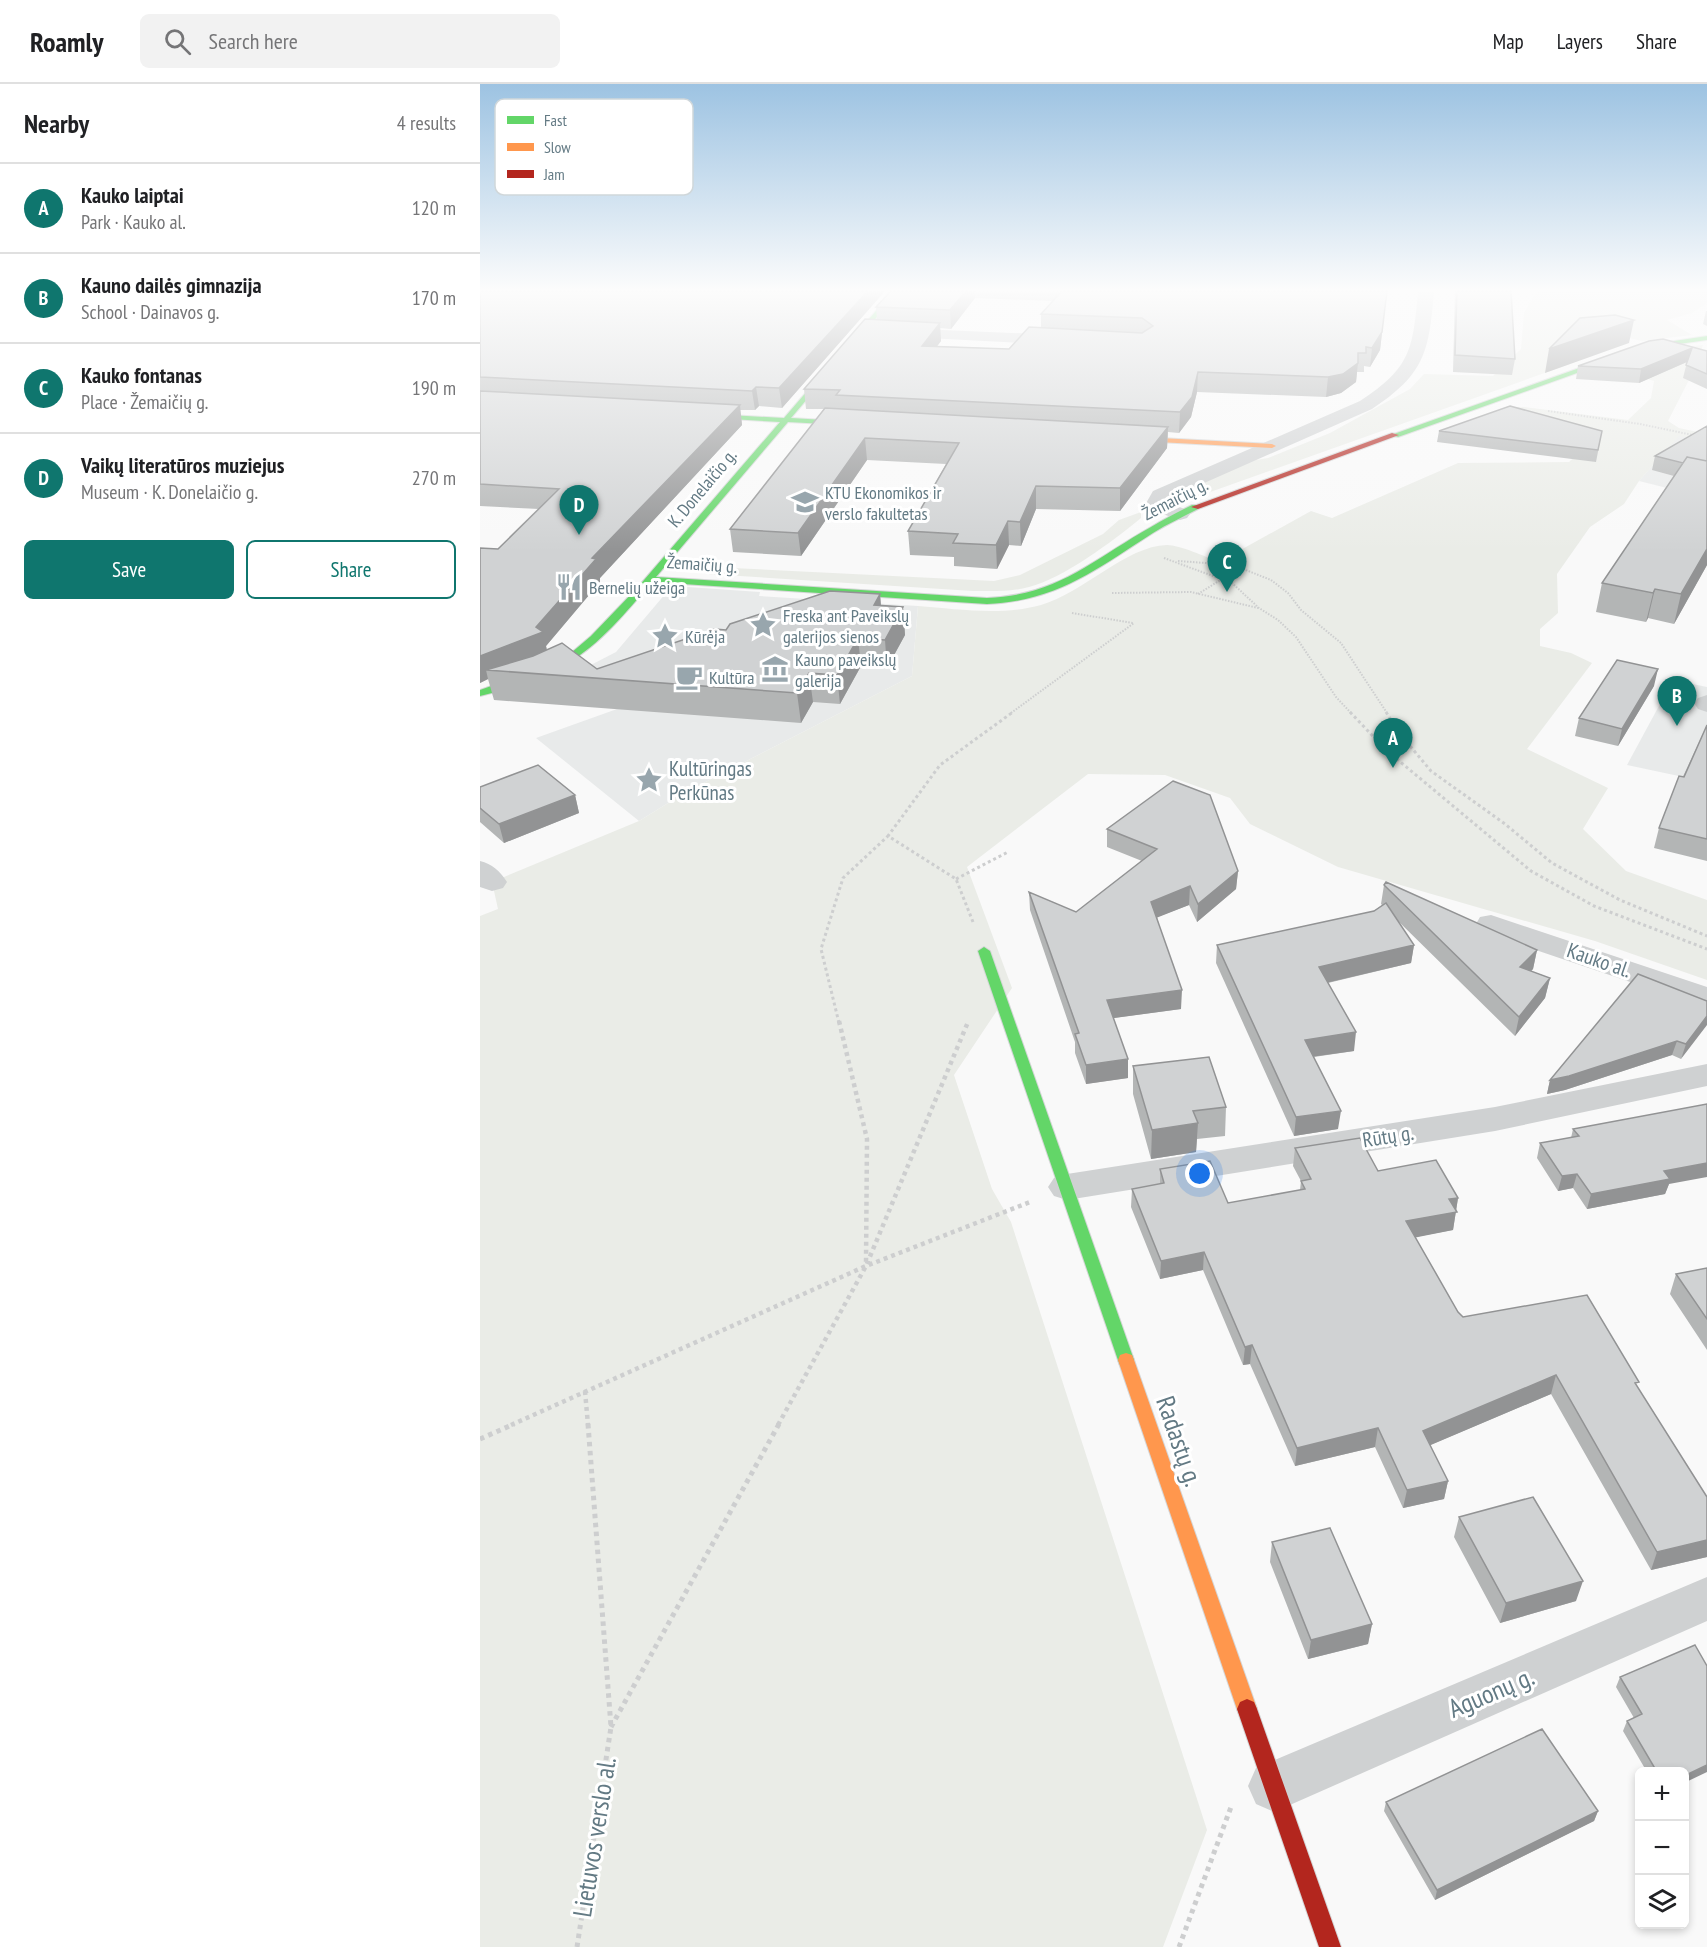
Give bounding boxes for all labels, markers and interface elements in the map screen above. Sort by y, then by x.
search box [140,14,560,68]
text: Roamly [30,23,104,60]
icon: search [161,25,194,58]
text: Search here [209,27,298,55]
text: Map [1493,28,1524,55]
text: Layers [1557,28,1603,55]
text: Share [1636,28,1677,55]
legend [495,99,693,195]
text: Nearby [24,107,89,140]
text: 4 results [397,110,456,136]
text: Fast [544,110,567,130]
text: Slow [544,137,571,157]
text: Jam [543,164,565,184]
text: Kauko laiptai [81,181,184,209]
text: A [38,195,49,221]
text: 120 m [412,195,456,221]
text: Park · Kauko al. [81,209,186,235]
text: Kauno dailės gimnazija [81,271,262,299]
text: B [39,285,48,311]
text: 170 m [412,285,456,311]
text: School · Dainavos g. [81,299,219,325]
text: Kauko fontanas [81,361,202,389]
text: C [39,375,48,401]
text: 190 m [412,375,456,401]
text: Place · Žemaičių g. [81,389,208,415]
street label: K. Donelaičio g. [663,444,741,532]
text: Vaikų literatūros muziejus [81,451,284,479]
text: D [38,465,49,491]
text: 270 m [412,465,456,491]
street label: Žemaičių g. [1138,473,1212,525]
text: Museum · K. Donelaičio g. [81,479,258,505]
place label: KTU Ekonomikos ir verslo fakultetas [825,481,942,525]
pin: D [560,486,598,535]
school or university icon: KTU Ekonomikos ir verslo fakultetas [790,487,820,517]
button: Save [24,540,234,599]
button: Share [246,540,456,599]
pin: C [1208,542,1246,592]
street label: Žemaičių g. [666,550,738,578]
restaurant icon: Bernelių užeiga [554,572,584,602]
place label: Bernelių užeiga [589,576,685,599]
place label: Freska ant Paveikslų galerijos sienos [783,604,909,648]
place icon: Freska ant Paveikslų galerijos sienos [748,610,778,640]
place icon: Kūrėja [650,621,680,651]
place label: Kūrėja [685,625,725,648]
place label: Kauno paveikslų galerija [795,648,897,692]
museum icon: Kauno paveikslų galerija [760,654,790,684]
cafe icon: Kultūra [674,662,704,692]
place label: Kultūra [709,666,754,689]
pin: B [1658,676,1696,726]
pin: A [1374,718,1412,768]
place label: Kultūringas Perkūnas [669,755,752,806]
place icon: Kultūringas Perkūnas [634,765,664,795]
street label: Kauko al. [1563,937,1635,983]
street label: Rūtų g. [1361,1119,1415,1153]
your location [1185,1159,1214,1188]
street label: Radastų g. [1149,1392,1211,1490]
street label: Aguonų g. [1443,1659,1539,1725]
street label: Lietuvos verslo al. [565,1755,623,1919]
map controls [1635,1767,1689,1929]
button: + [1635,1767,1689,1821]
button: − [1635,1821,1689,1875]
button: layers [1635,1875,1689,1929]

